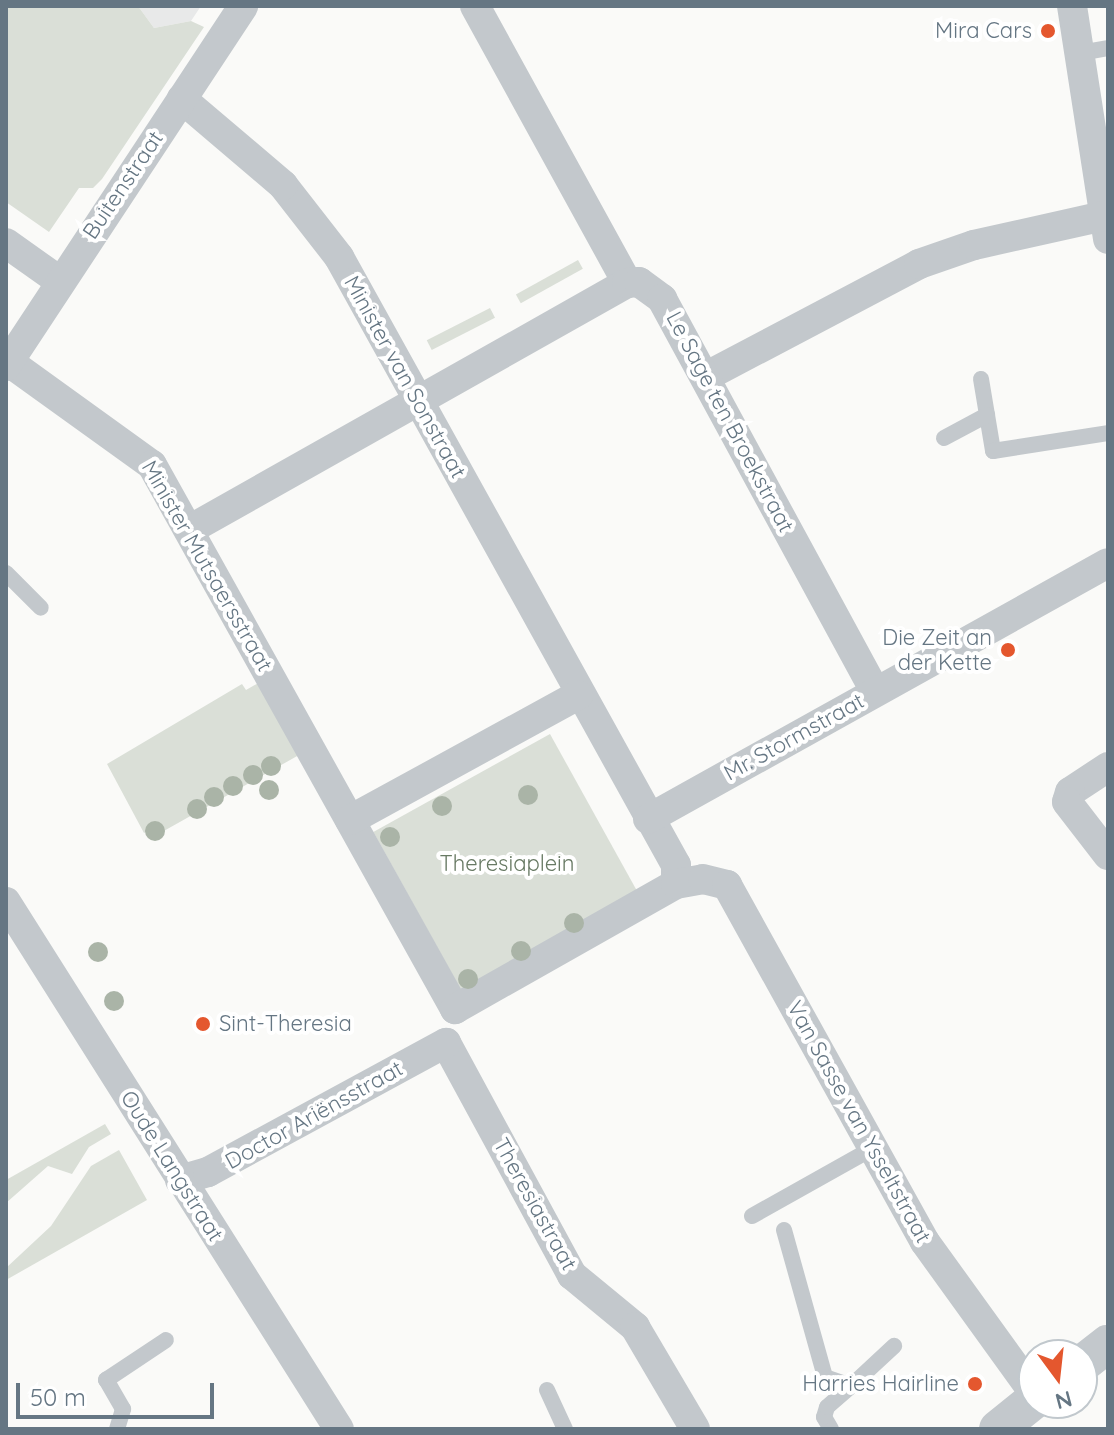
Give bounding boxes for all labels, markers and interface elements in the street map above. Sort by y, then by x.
place label: Mira Cars [935,18,1032,44]
marker: Mira Cars [1039,22,1057,40]
street label: Buitenstraat [77,126,169,244]
street label: Minister van Sonstraat [338,271,472,483]
street label: Le Sage ten Broekstraat [661,307,799,537]
street label: Minister Mutsaersstraat [136,456,278,676]
place label: Die Zeit an der Kette [882,624,992,676]
marker: Die Zeit an der Kette [999,641,1017,659]
street label: Mr. Stormstraat [719,688,869,786]
park label: Theresiaplein [439,851,575,877]
street label: Van Sasse van Ysseltstraat [781,996,937,1248]
place label: Sint-Theresia [219,1011,352,1037]
marker: Sint-Theresia [194,1015,212,1033]
street label: Doctor Ariënsstraat [221,1055,407,1175]
street label: Oude Langstraat [115,1086,229,1246]
street label: Theresiastraat [488,1133,582,1275]
north arrow [1018,1339,1098,1419]
scale bar [20,1367,218,1417]
place label: Harries Hairline [802,1371,959,1397]
marker: Harries Hairline [966,1375,984,1393]
text: 50 m [30,1382,86,1412]
text: N [1052,1385,1075,1416]

